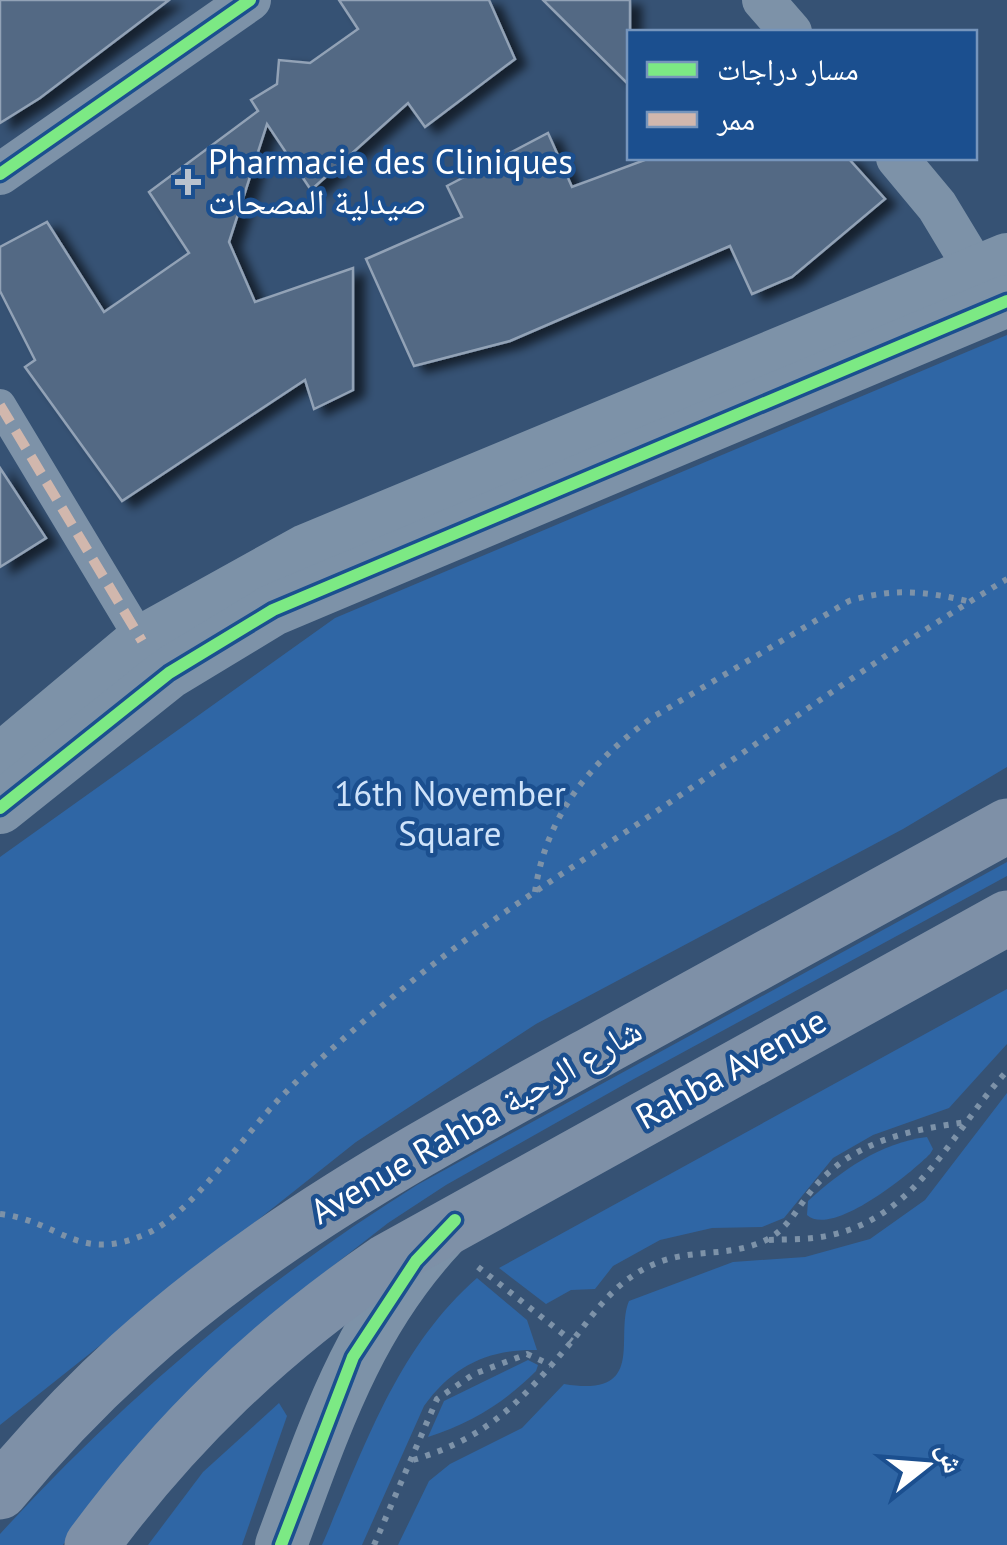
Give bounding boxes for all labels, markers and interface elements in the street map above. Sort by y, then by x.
legend [627,30,977,160]
text: مسار دراجات [717,49,859,88]
text: ممر [716,99,755,138]
place label: Pharmacie des Cliniques صيدلية المصحات [208,138,573,224]
marker: Pharmacie des Cliniques صيدلية المصحات [177,171,199,193]
park label: 16th November Square [334,770,566,856]
street label: Rahba Avenue [627,997,834,1139]
street label: Avenue Rahba شارع الرحبة [301,1006,650,1234]
north arrow [877,1415,977,1515]
text: ش [929,1438,973,1477]

